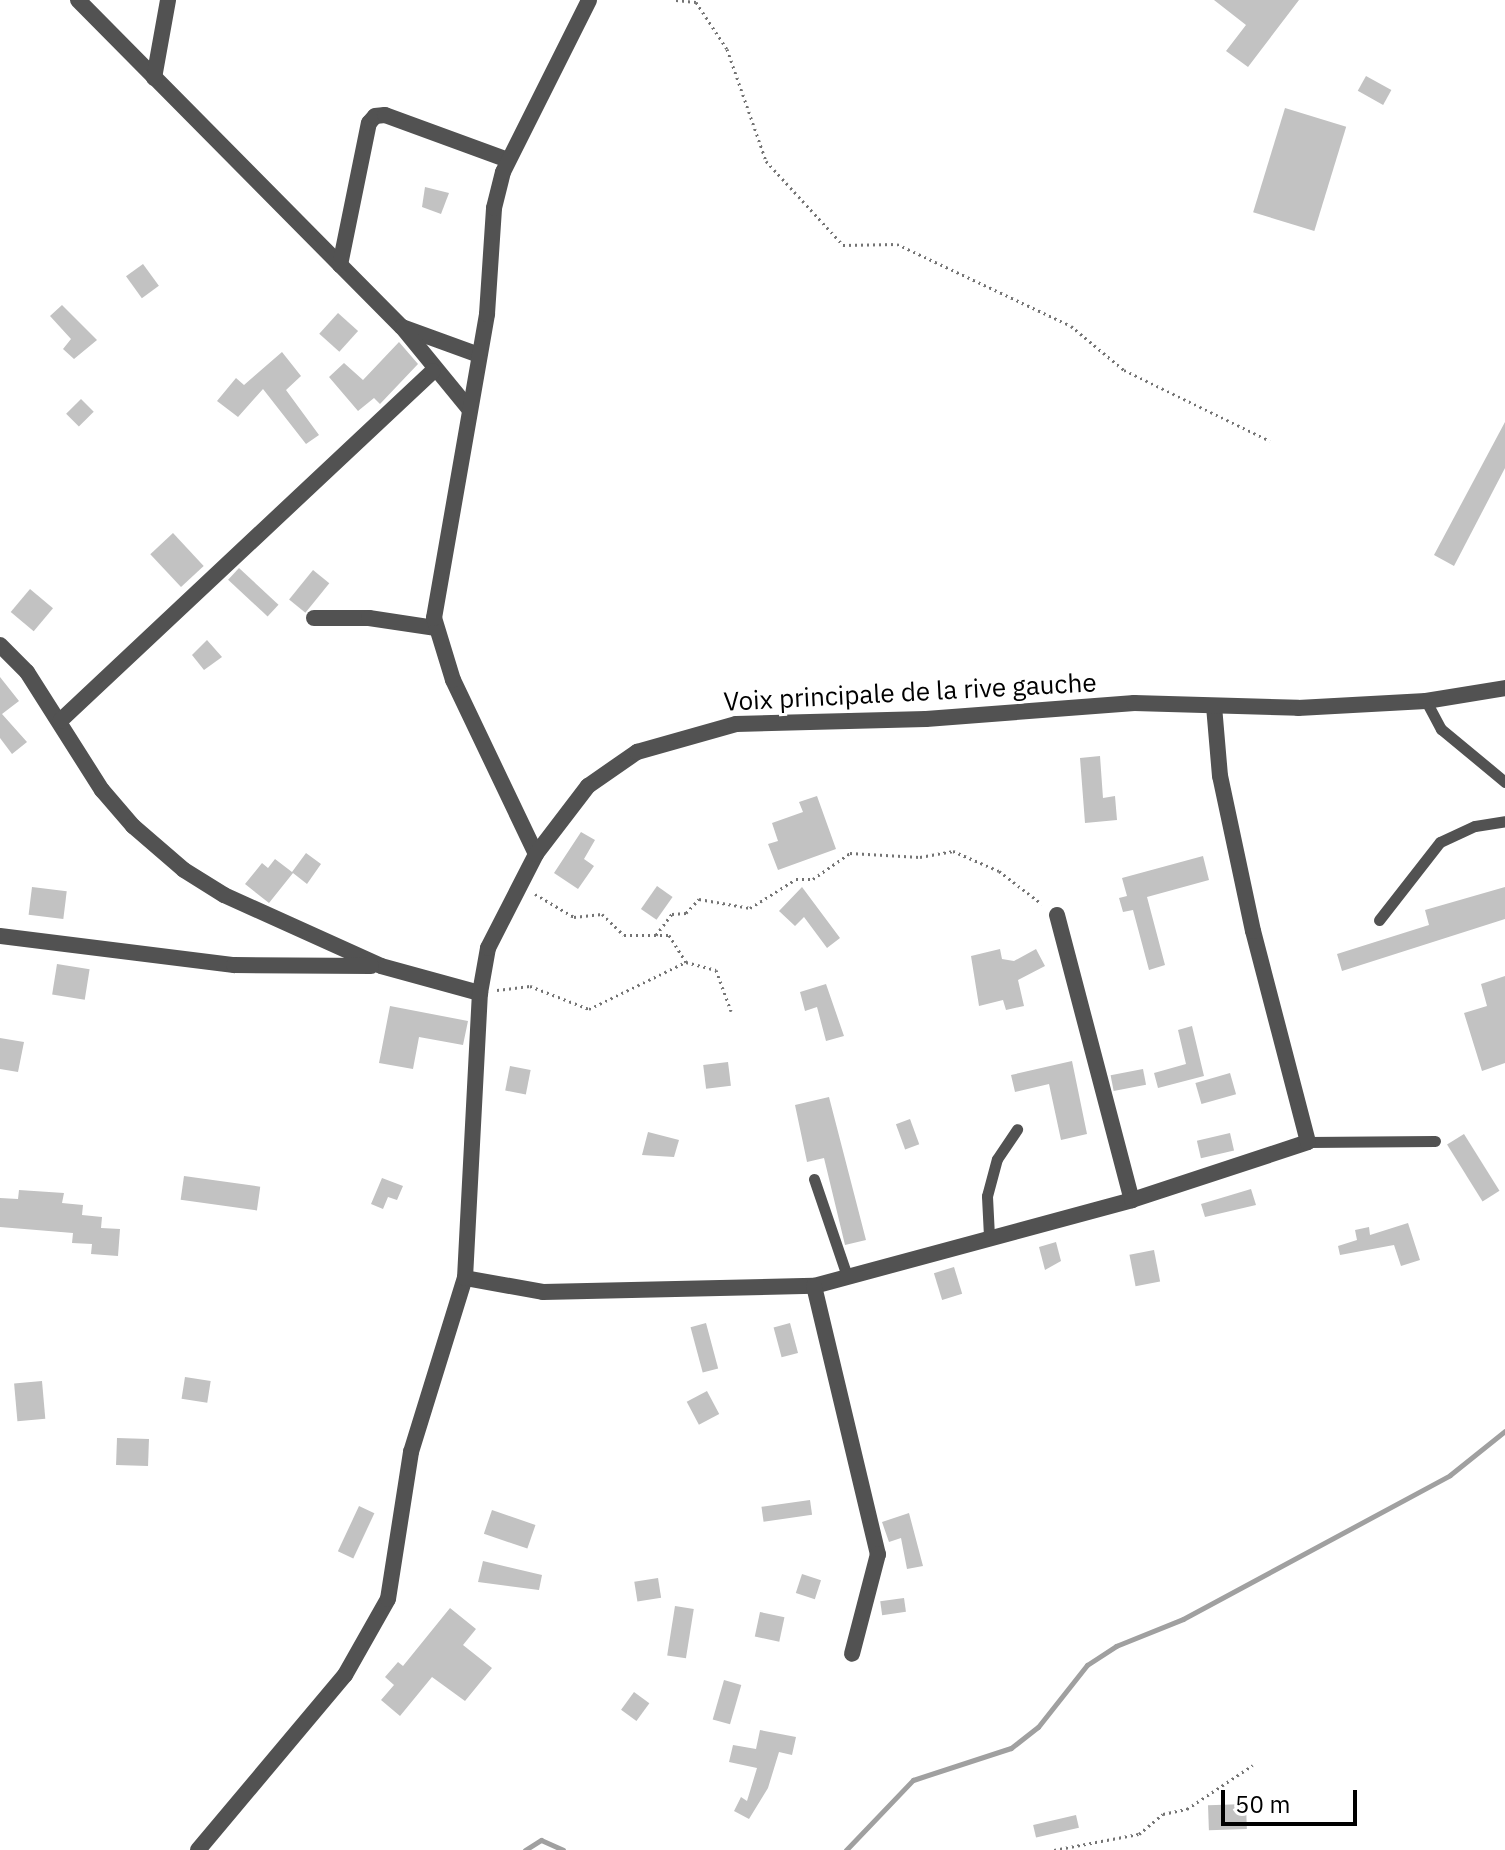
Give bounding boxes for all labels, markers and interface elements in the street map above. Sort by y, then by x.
street label: Voix principale de la rive gauche [723,667,1097,717]
scale bar [1225,1774,1361,1824]
text: 50 m [1235,1788,1290,1820]

